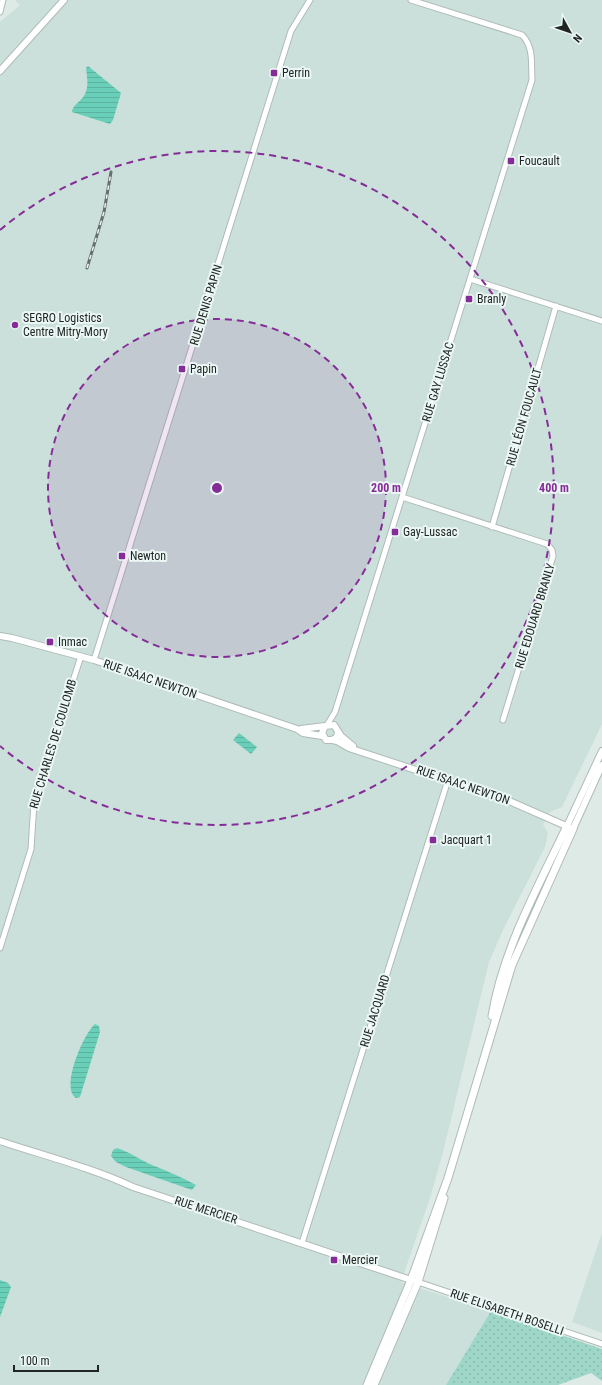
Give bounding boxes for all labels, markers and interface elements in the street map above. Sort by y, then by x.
north arrow [550,12,590,52]
text: N [570,31,584,45]
place label: Perrin [282,66,310,80]
marker: Perrin [269,68,279,78]
place label: Foucault [519,154,560,168]
marker: Foucault [506,156,516,166]
street label: RUE DENIS PAPIN [187,263,225,347]
place label: Branly [477,292,506,306]
marker: Branly [464,294,474,304]
place label: SEGRO Logistics Centre Mitry-Mory [23,311,108,339]
marker: SEGRO Logistics Centre Mitry-Mory [10,320,20,330]
street label: RUE GAY LUSSAC [419,340,457,424]
place label: Papin [190,362,217,376]
marker: Papin [177,364,187,374]
street label: RUE LÉON FOUCAULT [502,366,545,468]
centre of rings [210,481,224,495]
text: 200 m [371,481,401,495]
text: 400 m [539,481,569,495]
place label: Gay-Lussac [403,525,458,539]
marker: Gay-Lussac [390,527,400,537]
place label: Newton [130,549,166,563]
marker: Newton [117,551,127,561]
street label: RUE EDOUARD BRANLY [512,561,558,670]
place label: Inmac [58,635,88,649]
marker: Inmac [45,637,55,647]
street label: RUE ISAAC NEWTON [102,656,198,702]
street label: RUE CHARLES DE COULOMB [27,678,79,810]
street label: RUE ISAAC NEWTON [415,762,511,808]
place label: Jacquart 1 [441,833,492,847]
marker: Jacquart 1 [428,835,438,845]
street label: RUE JACQUARD [357,973,393,1049]
street label: RUE MERCIER [173,1193,240,1227]
place label: Mercier [342,1253,378,1267]
marker: Mercier [329,1255,339,1265]
street label: RUE ELISABETH BOSELLI [448,1286,566,1338]
scale bar [14,1347,98,1373]
text: 100 m [20,1354,50,1368]

